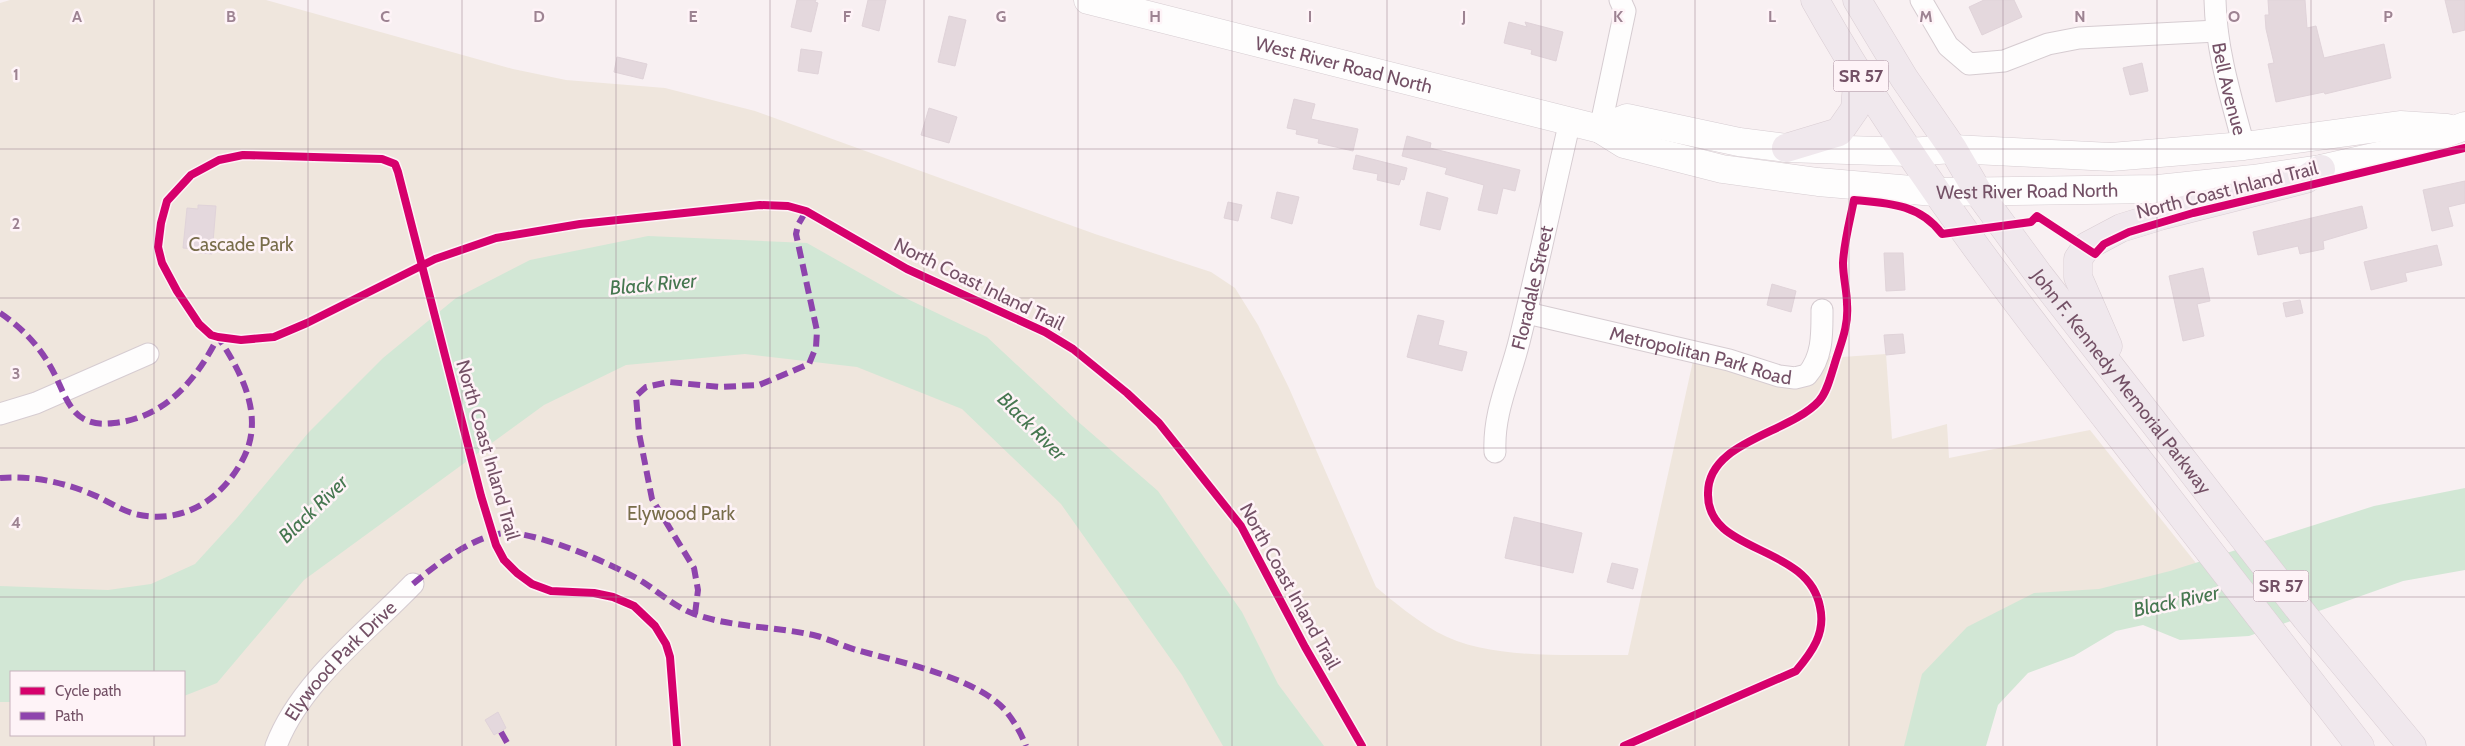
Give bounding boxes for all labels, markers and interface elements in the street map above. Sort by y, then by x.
text: A [72,7,82,26]
text: B [226,7,236,26]
text: C [380,7,390,26]
text: D [533,7,545,26]
text: E [688,7,698,26]
text: F [843,7,852,26]
text: G [996,7,1006,26]
text: H [1149,7,1161,26]
text: I [1308,7,1312,26]
text: J [1461,7,1466,26]
text: K [1613,7,1623,26]
text: L [1768,7,1776,26]
text: M [1919,7,1933,26]
text: N [2074,7,2086,26]
text: O [2228,7,2240,26]
text: P [2383,7,2393,26]
street label: West River Road North [1253,31,1435,98]
street label: Bell Avenue [2208,41,2252,138]
road number: SR 57 [1834,60,1888,92]
text: 1 [13,65,19,84]
street label: North Coast Inland Trail [2134,156,2321,224]
street label: West River Road North [1936,178,2118,203]
text: 2 [12,214,20,233]
street label: Floradale Street [1506,223,1558,352]
park label: Cascade Park [188,233,294,256]
street label: North Coast Inland Trail [890,233,1068,335]
street label: John F. Kennedy Memorial Parkway [2027,264,2217,499]
water label: Black River [609,268,698,300]
street label: Metropolitan Park Road [1608,321,1793,389]
street label: North Coast Inland Trail [451,357,525,543]
text: 3 [12,364,20,383]
water label: Black River [993,387,1072,466]
water label: Black River [273,470,353,548]
street label: North Coast Inland Trail [1235,499,1345,674]
park label: Elywood Park [627,502,736,525]
text: 4 [11,513,21,532]
road number: SR 57 [2254,570,2308,602]
water label: Black River [2131,580,2222,622]
street label: Elywood Park Drive [279,595,401,725]
legend [10,671,185,736]
text: Cycle path [55,682,121,700]
text: Path [55,707,84,725]

